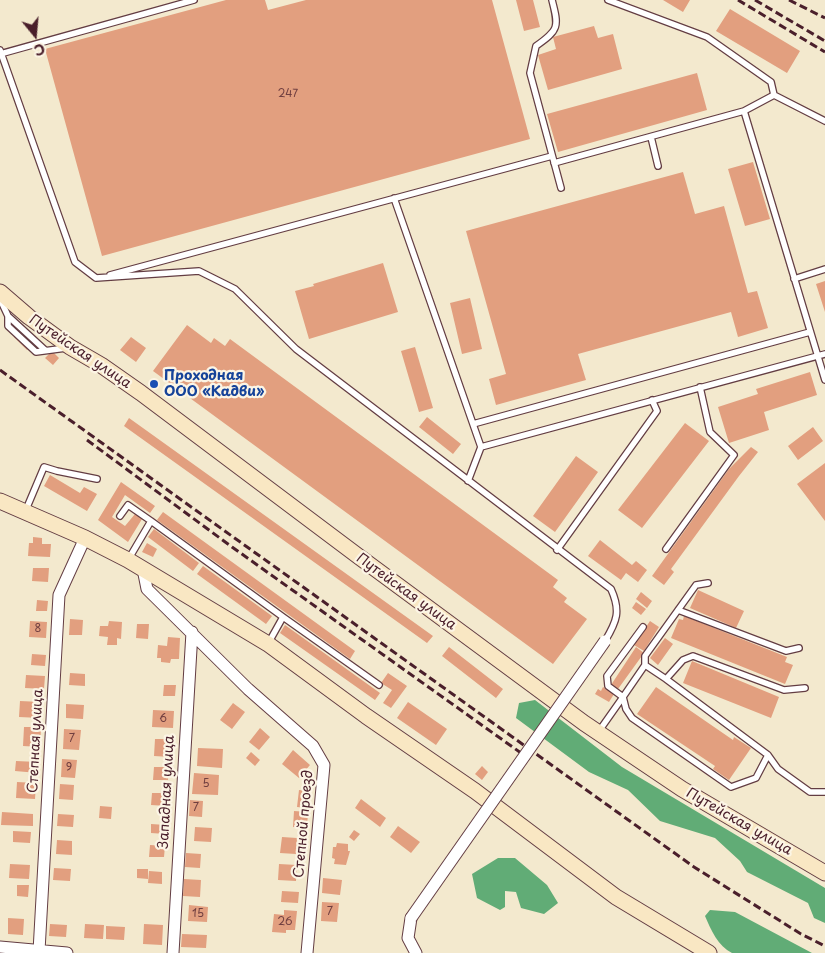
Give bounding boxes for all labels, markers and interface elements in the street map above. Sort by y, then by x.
north arrow [10,10,60,60]
text: С [31,38,48,61]
house number: 247 [278,87,298,101]
street label: Путейская улица [26,312,134,392]
place label: Проходная ООО «Кадви» [164,368,264,401]
marker: Проходная ООО «Кадви» [148,378,160,390]
street label: Путейская улица [353,550,459,634]
house number: 8 [35,622,41,636]
street label: Степная улица [25,688,47,794]
house number: 6 [159,712,167,726]
house number: 7 [69,732,75,746]
street label: Западная улица [156,735,178,849]
house number: 9 [66,761,72,775]
street label: Степной проезд [291,769,317,879]
house number: 5 [202,777,210,791]
street label: Путейская улица [683,785,795,859]
house number: 7 [193,801,199,815]
house number: 7 [327,905,333,919]
house number: 15 [192,907,204,921]
house number: 26 [277,915,293,929]

